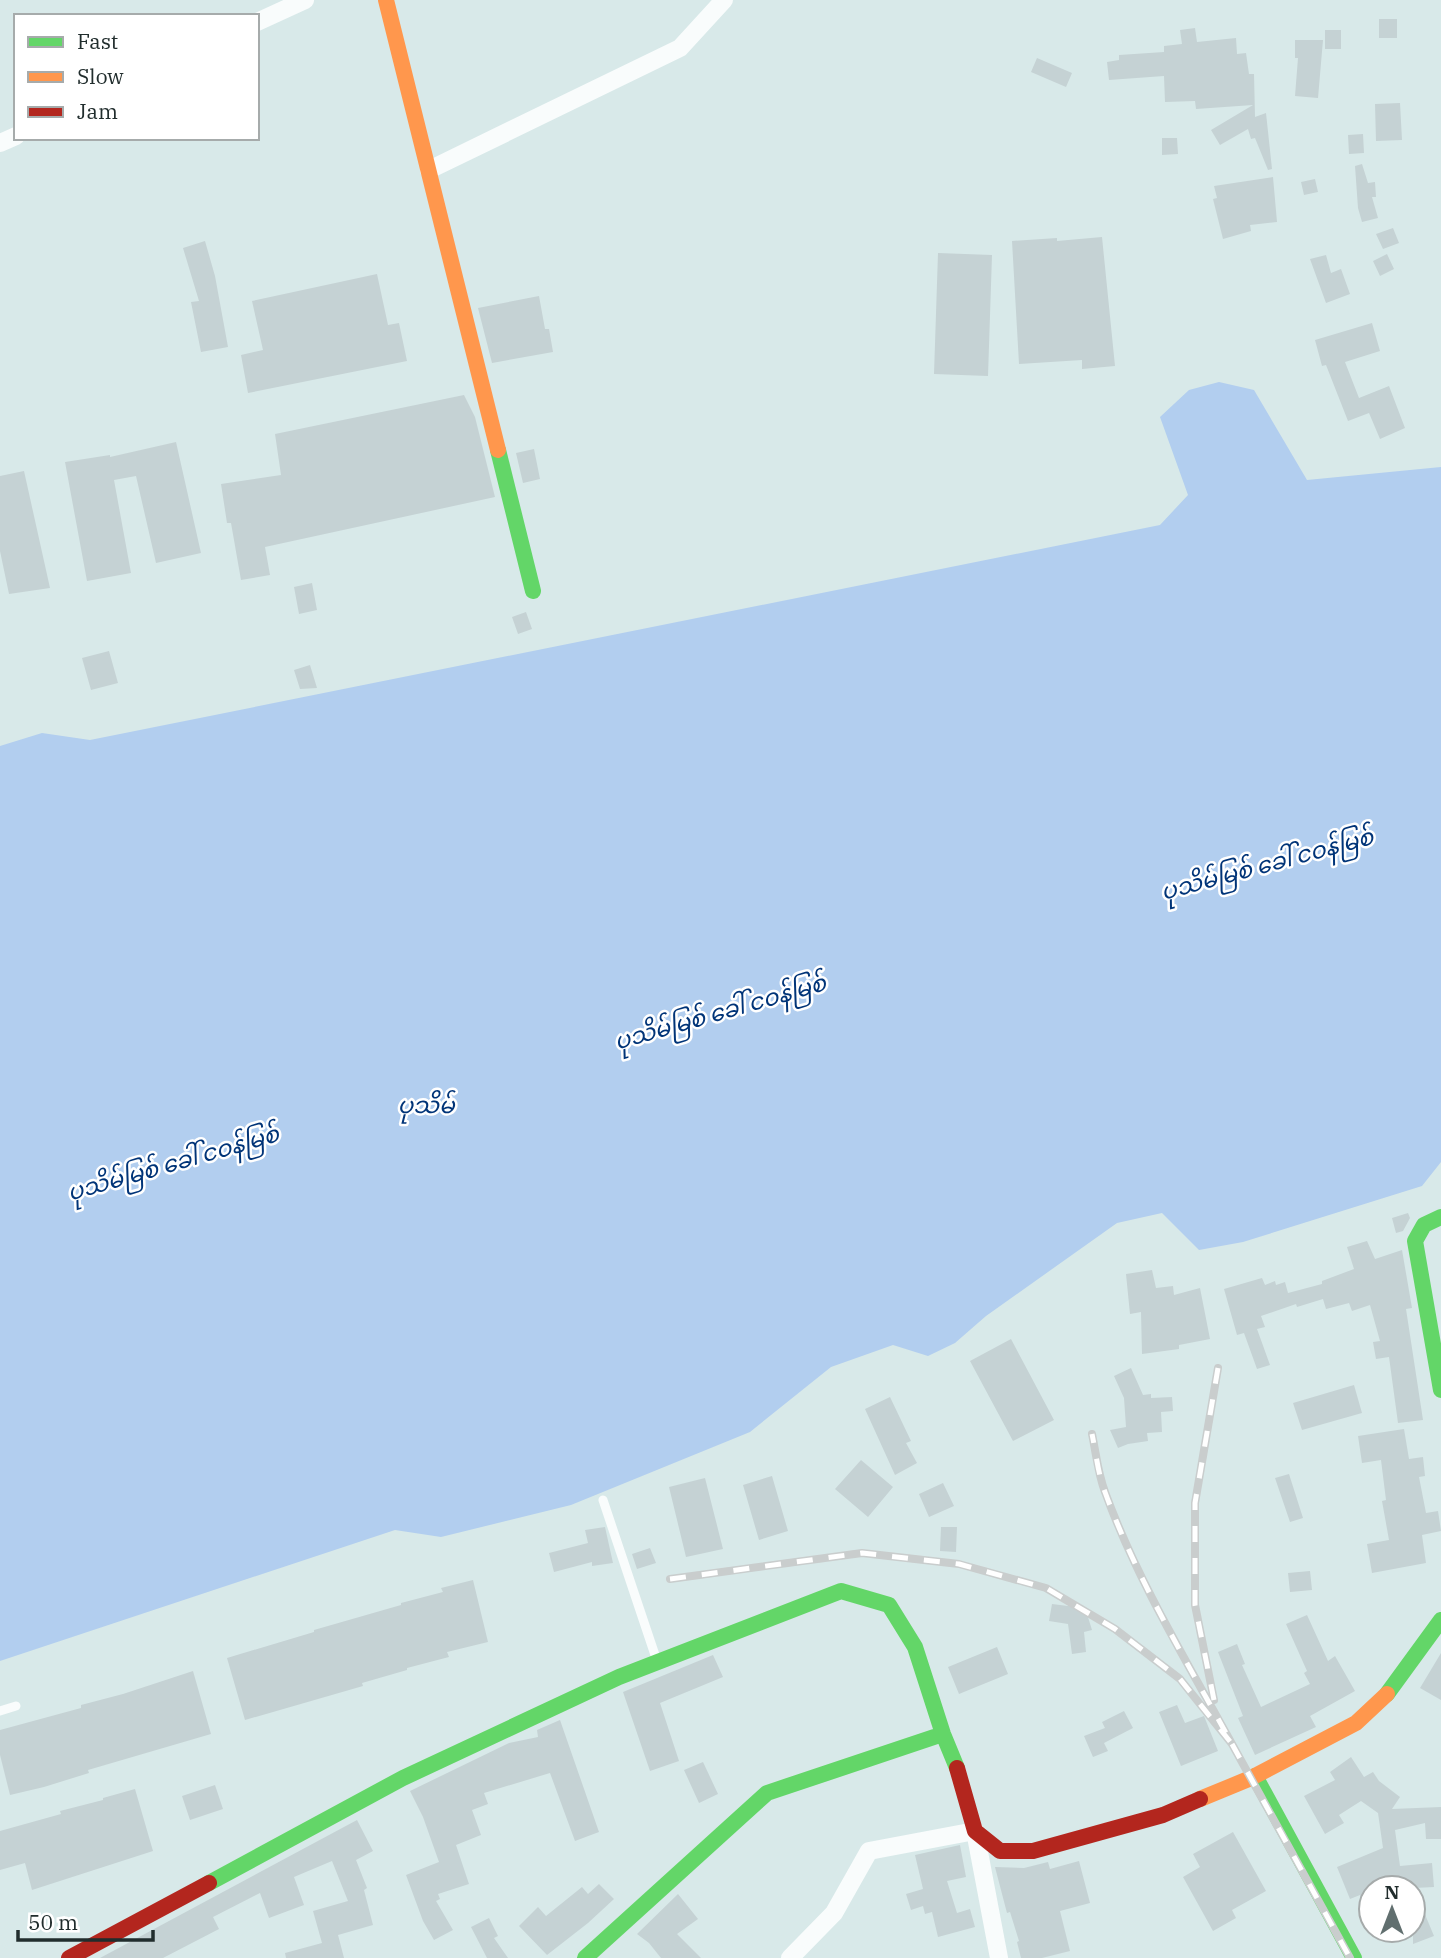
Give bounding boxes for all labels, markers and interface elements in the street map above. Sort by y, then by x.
legend [14,14,259,140]
text: Fast [77,27,118,55]
text: Slow [77,62,124,90]
text: Jam [77,97,118,125]
water label: ပုသိမ်မြစ် ခေါ် ငဝန်မြစ် [1157,820,1379,911]
water label: ပုသိမ်မြစ် ခေါ် ငဝန်မြစ် [610,966,832,1060]
water label: ပုသိမ် [397,1089,456,1124]
water label: ပုသိမ်မြစ် ခေါ် ငဝန်မြစ် [63,1117,285,1211]
north arrow [1357,1874,1427,1944]
text: N [1384,1880,1400,1904]
scale bar [18,1898,152,1942]
text: 50 m [28,1908,78,1936]

